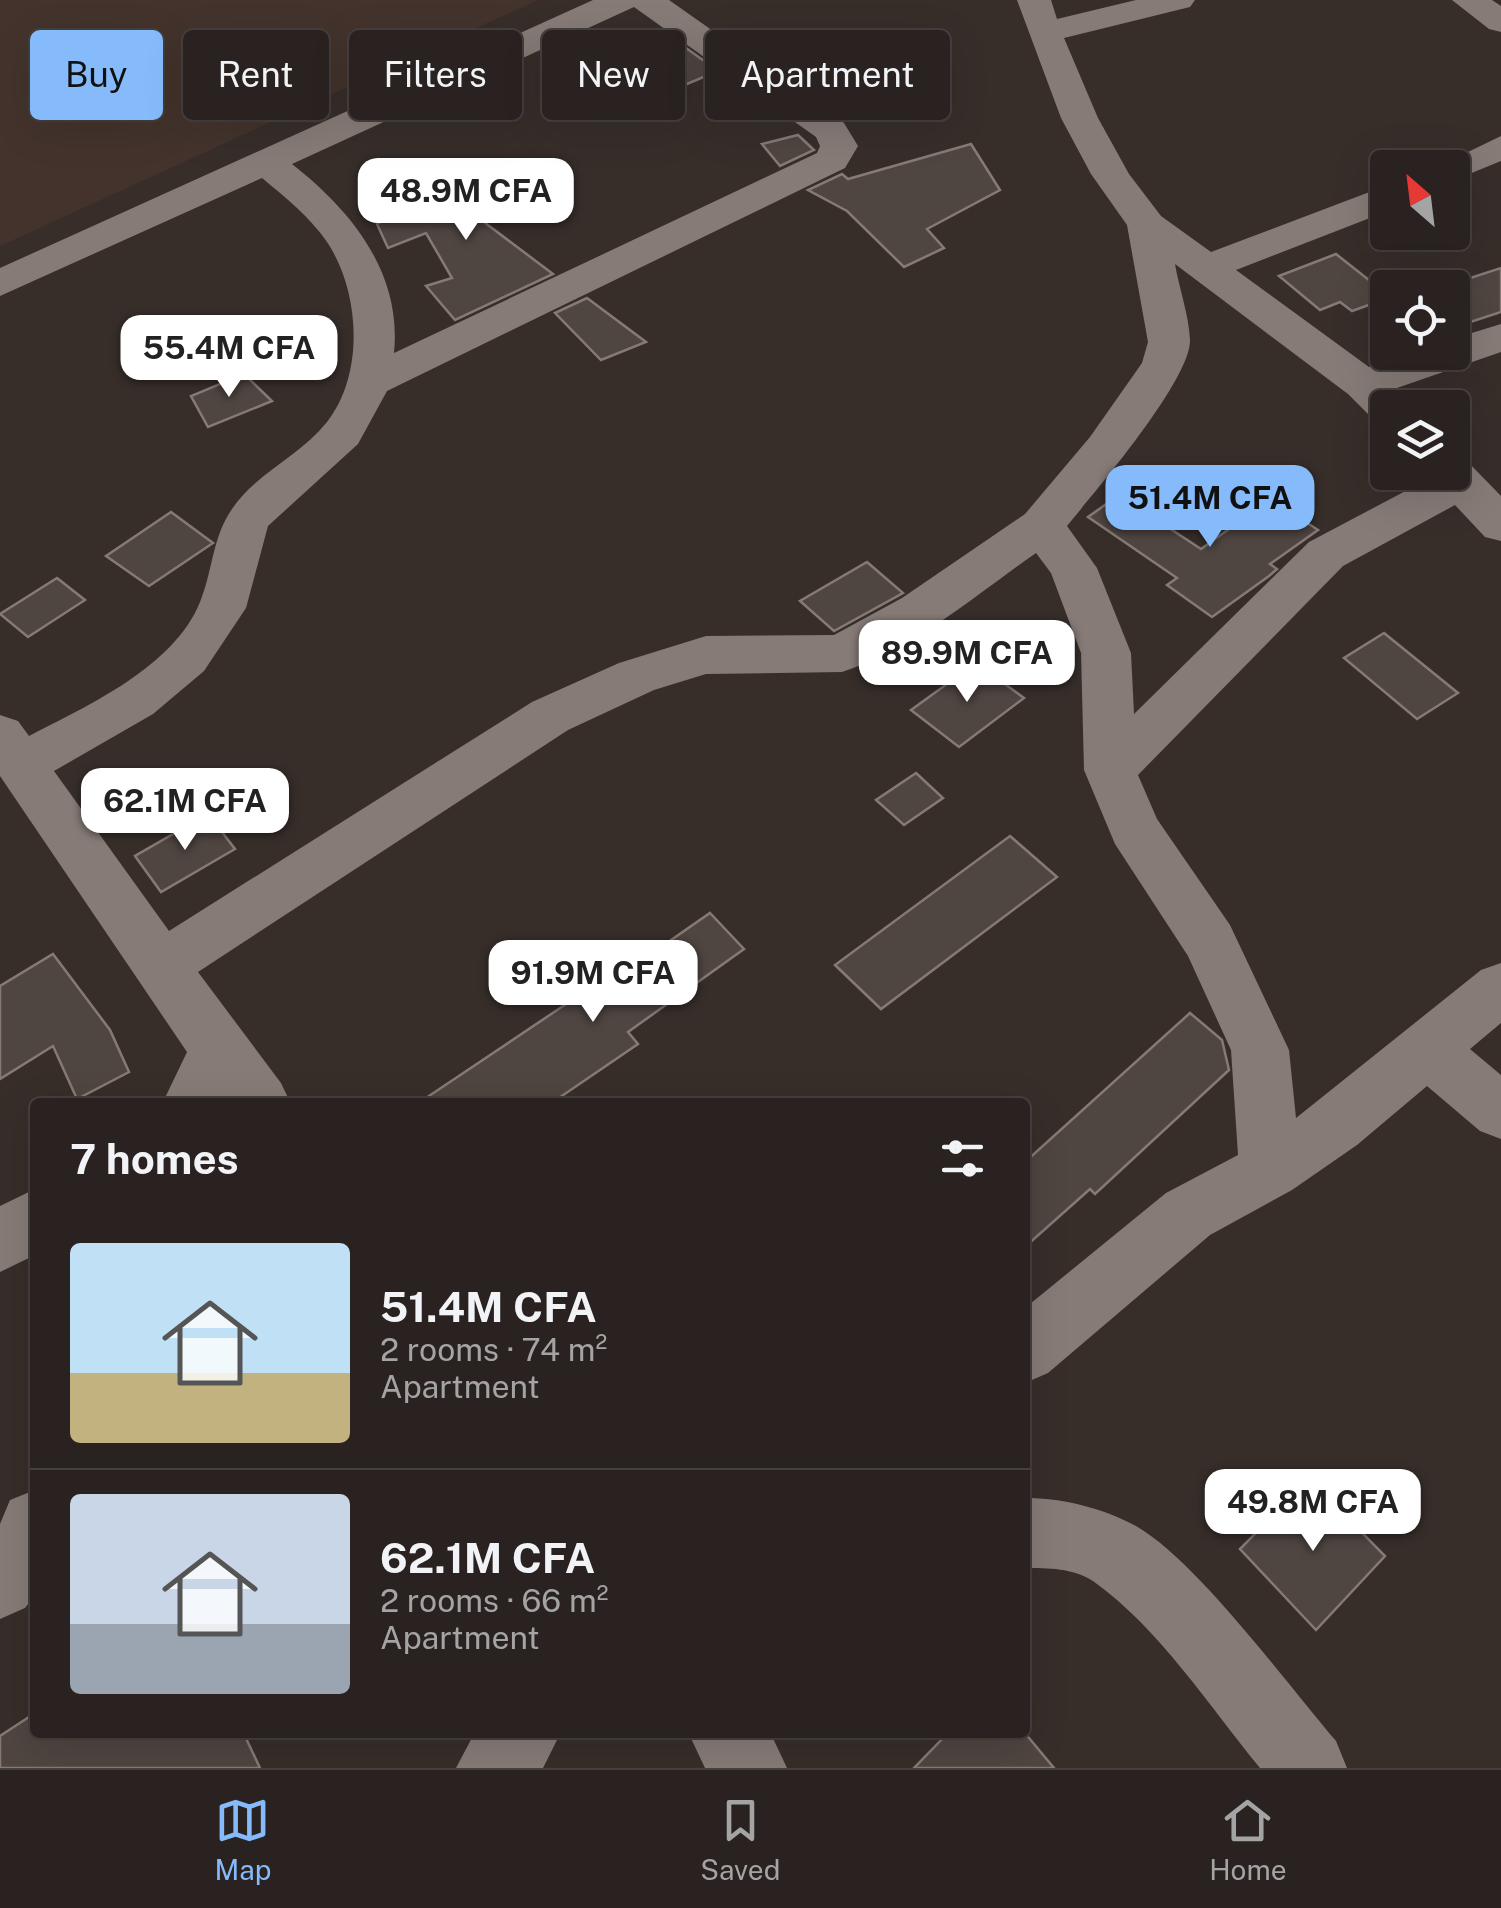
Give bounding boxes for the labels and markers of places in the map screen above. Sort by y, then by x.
pin: 48.9M CFA [352,158,580,243]
pin: 55.4M CFA [115,315,343,400]
pin: 51.4M CFA [1096,465,1324,550]
pin: 89.9M CFA [853,620,1081,705]
pin: 62.1M CFA [71,768,299,853]
pin: 91.9M CFA [479,940,707,1025]
pin: 49.8M CFA [1199,1469,1427,1554]

